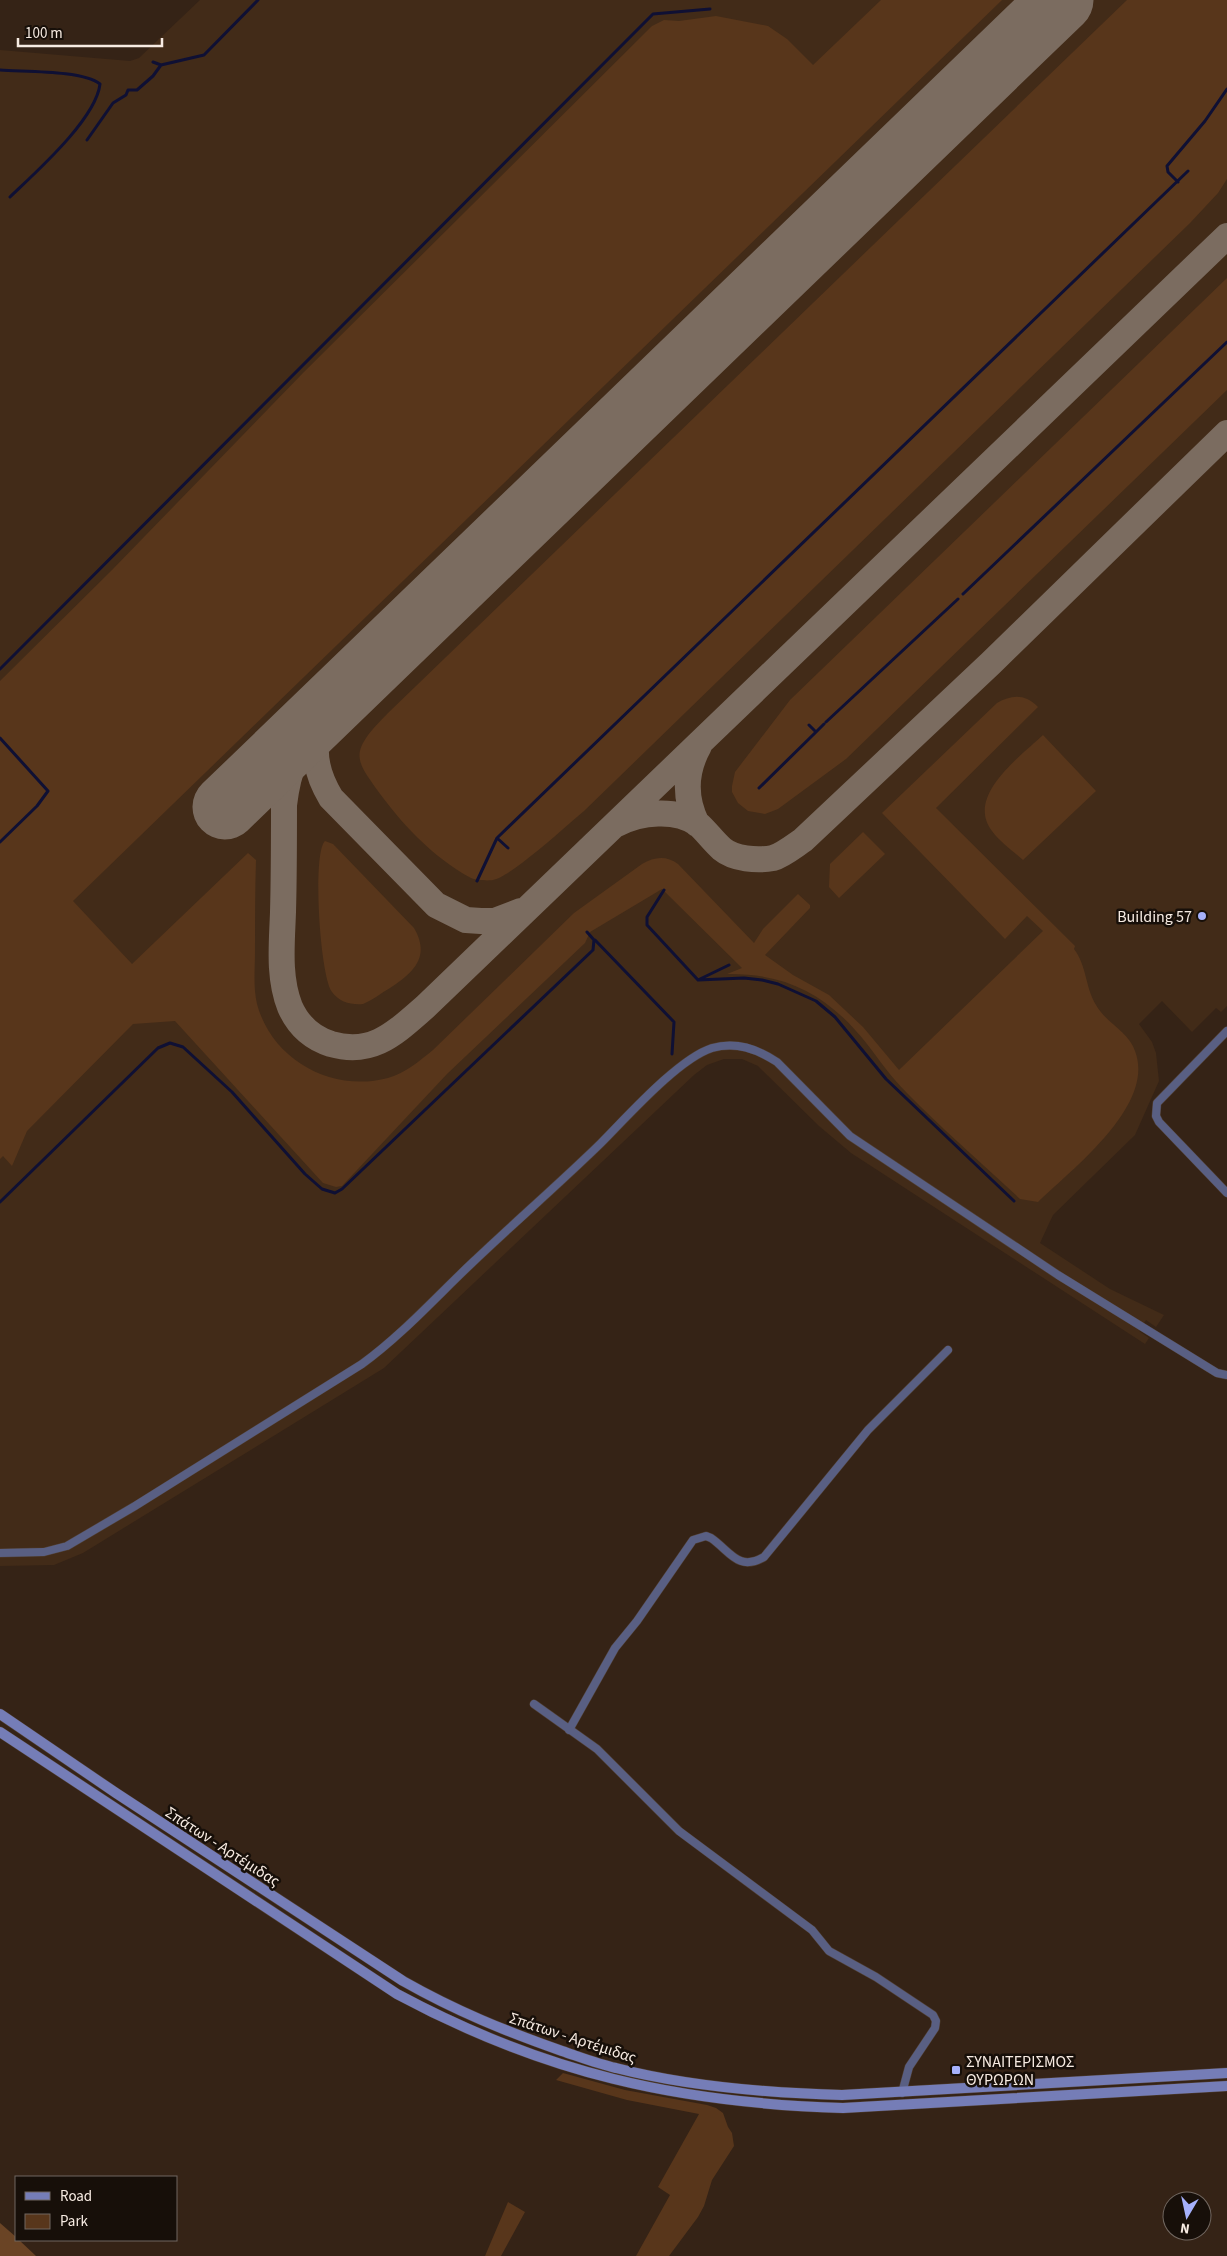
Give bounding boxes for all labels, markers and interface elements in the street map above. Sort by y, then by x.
scale bar [18,15,161,47]
text: 100 m [25,23,63,44]
place label: Building 57 [1117,906,1192,928]
marker: Building 57 [1196,910,1208,922]
street label: Σπάτων - Αρτέμιδας [161,1802,284,1892]
street label: Σπάτων - Αρτέμιδας [506,2007,639,2069]
place label: ΣΥΝΑΙΤΕΡΙΣΜΟΣ ΘΥΡΩΡΩΝ [966,2051,1075,2091]
marker: ΣΥΝΑΙΤΕΡΙΣΜΟΣ ΘΥΡΩΡΩΝ [950,2064,962,2076]
legend [15,2176,178,2241]
text: Road [60,2186,92,2207]
north arrow [1162,2191,1212,2241]
text: Park [60,2211,89,2232]
text: N [1179,2217,1191,2238]

